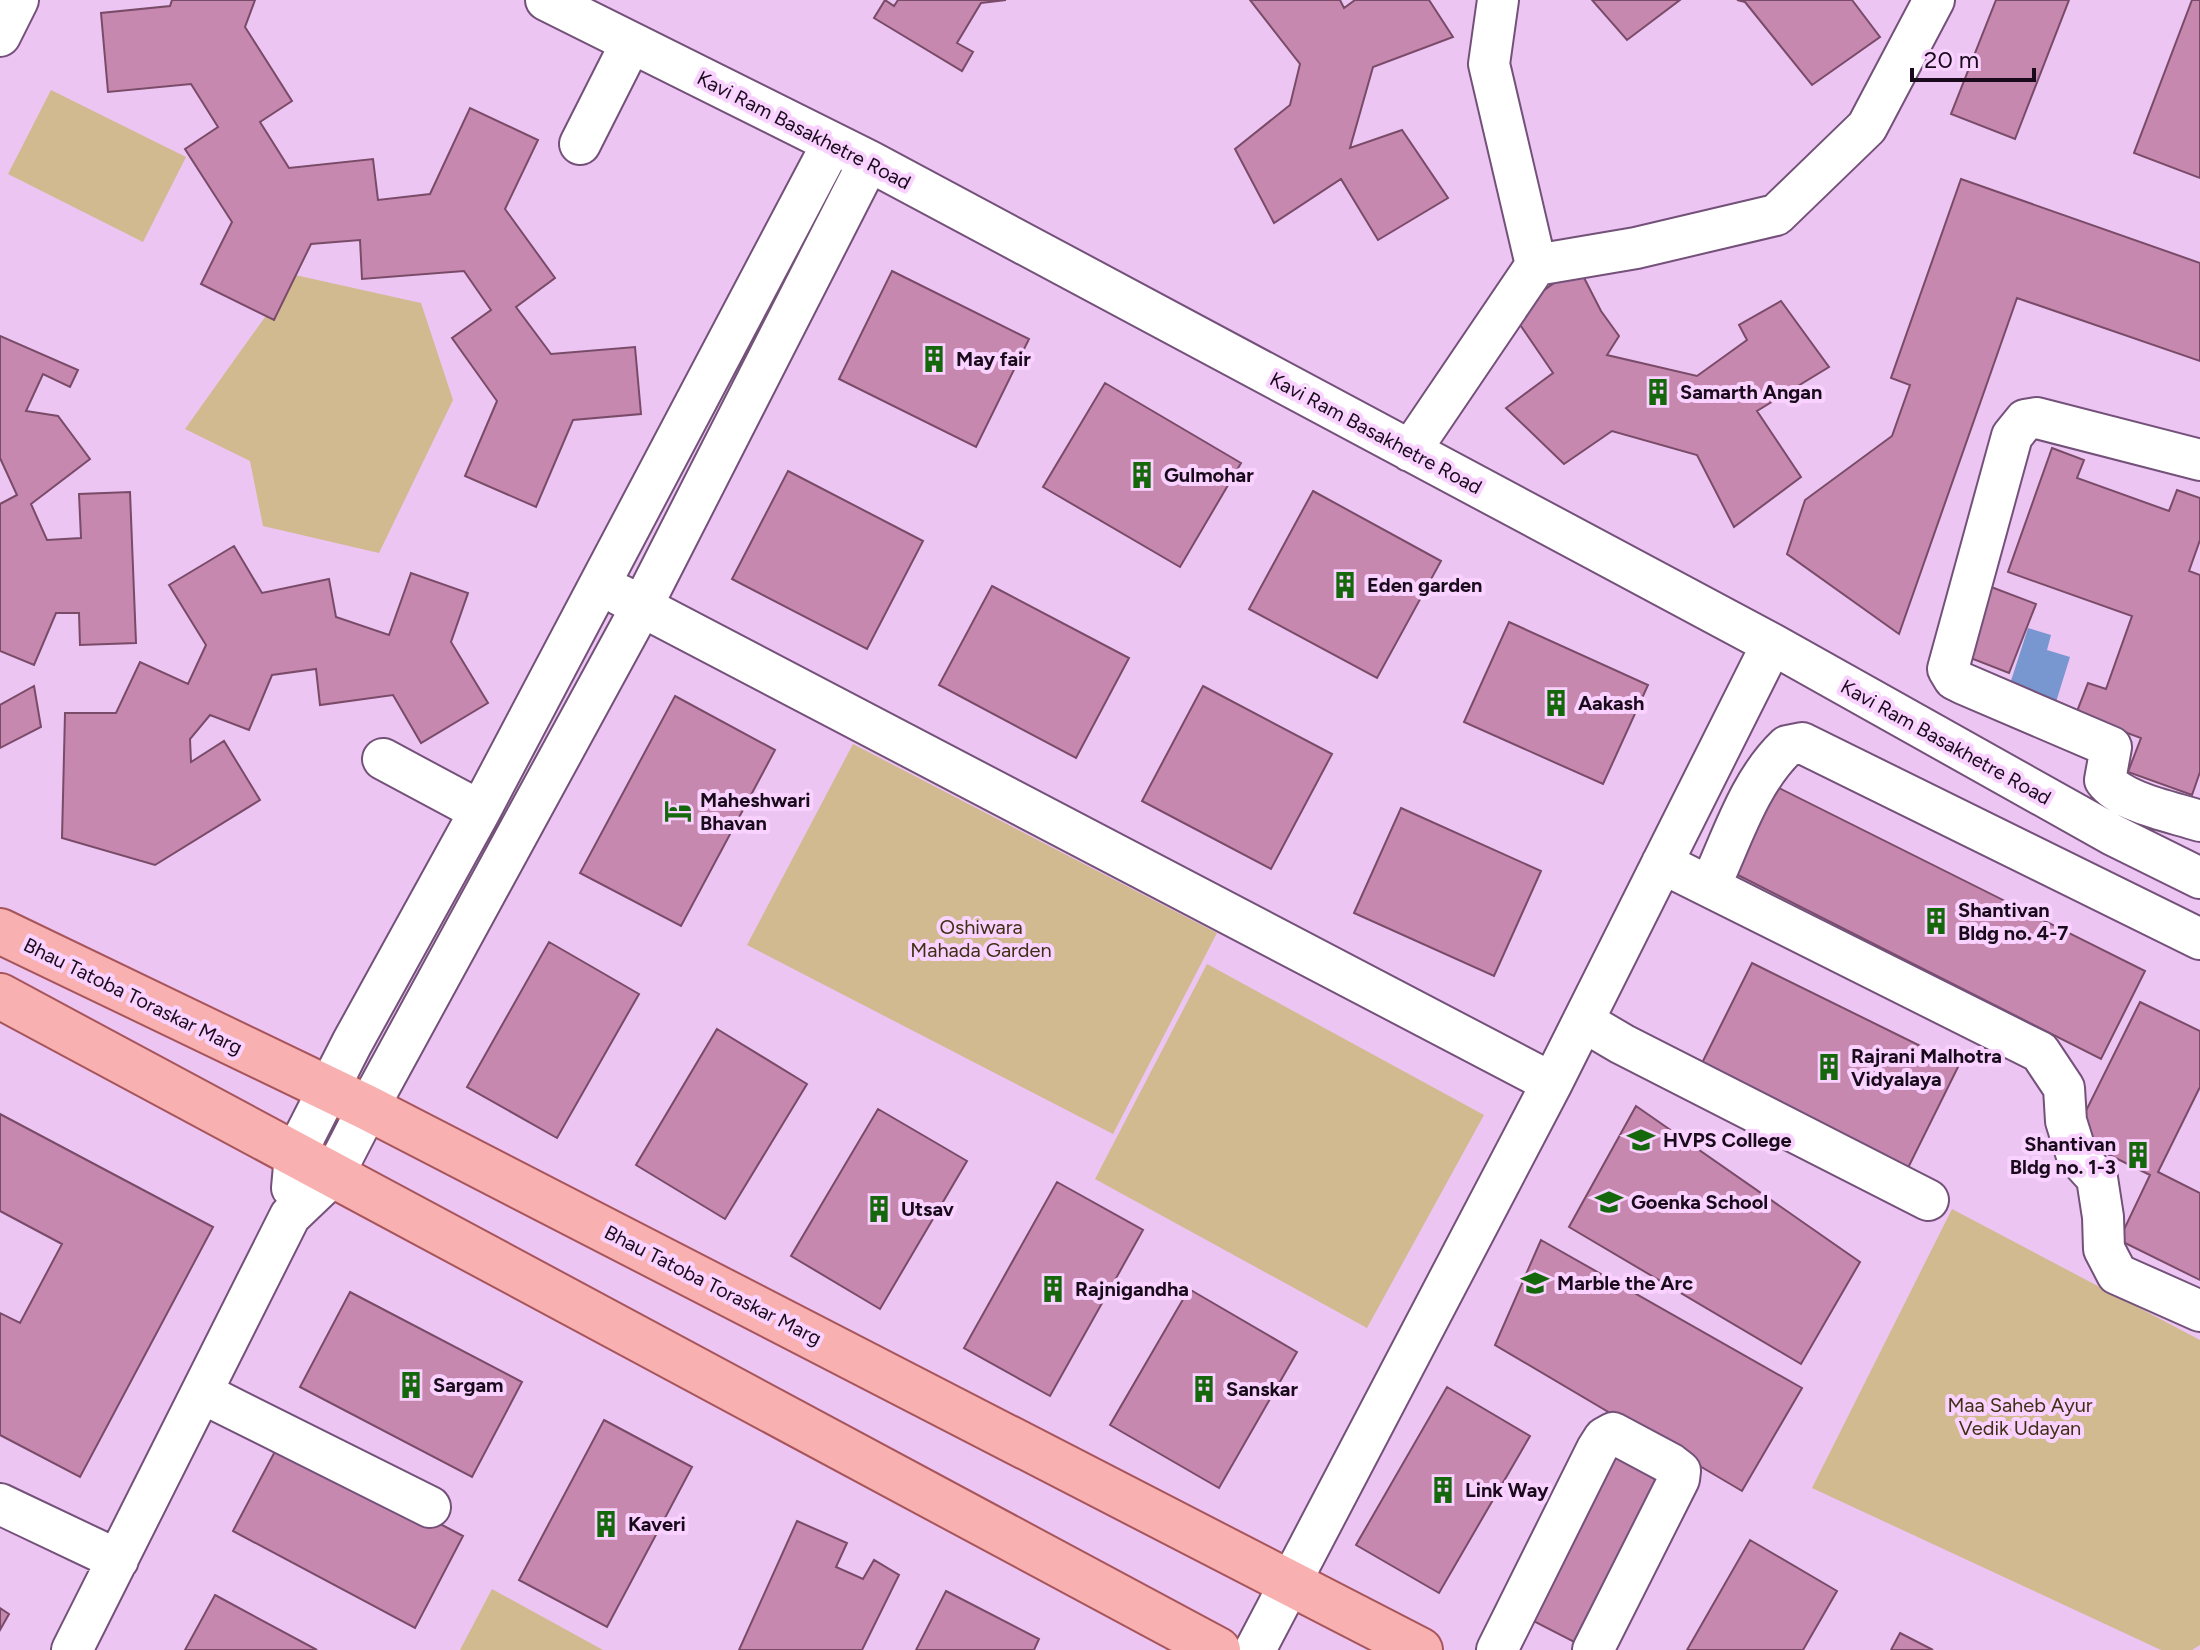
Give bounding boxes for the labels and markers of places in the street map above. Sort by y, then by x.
building icon: May fair [919,344,949,374]
place label: May fair [956,347,1031,371]
building icon: Samarth Angan [1643,377,1673,407]
place label: Samarth Angan [1680,380,1822,404]
building icon: Gulmohar [1127,460,1157,490]
place label: Gulmohar [1164,463,1254,487]
building icon: Eden garden [1330,570,1360,600]
place label: Eden garden [1367,573,1482,597]
building icon: Aakash [1541,688,1571,718]
place label: Aakash [1578,691,1644,715]
place label: Maheshwari Bhavan [700,788,811,835]
hotel icon: Maheshwari Bhavan [663,796,693,826]
place label: Shantivan Bldg no. 4-7 [1958,898,2068,945]
building icon: Shantivan Bldg no. 4-7 [1921,906,1951,936]
place label: Rajrani Malhotra Vidyalaya [1851,1044,2002,1091]
building icon: Rajrani Malhotra Vidyalaya [1814,1052,1844,1082]
school or university icon: HVPS College [1626,1125,1656,1155]
place label: HVPS College [1663,1128,1792,1152]
place label: Shantivan Bldg no. 1-3 [2010,1132,2116,1179]
building icon: Shantivan Bldg no. 1-3 [2123,1140,2153,1170]
school or university icon: Goenka School [1594,1187,1624,1217]
place label: Goenka School [1631,1190,1768,1214]
building icon: Utsav [864,1194,894,1224]
place label: Utsav [901,1197,954,1221]
school or university icon: Marble the Arc [1520,1268,1550,1298]
place label: Marble the Arc [1557,1271,1693,1295]
building icon: Rajnigandha [1038,1274,1068,1304]
place label: Rajnigandha [1075,1277,1189,1301]
building icon: Sargam [396,1370,426,1400]
place label: Sargam [433,1373,504,1397]
building icon: Sanskar [1189,1374,1219,1404]
place label: Sanskar [1226,1377,1298,1401]
building icon: Link Way [1428,1475,1458,1505]
place label: Link Way [1465,1478,1549,1502]
building icon: Kaveri [591,1509,621,1539]
place label: Kaveri [628,1512,686,1536]

